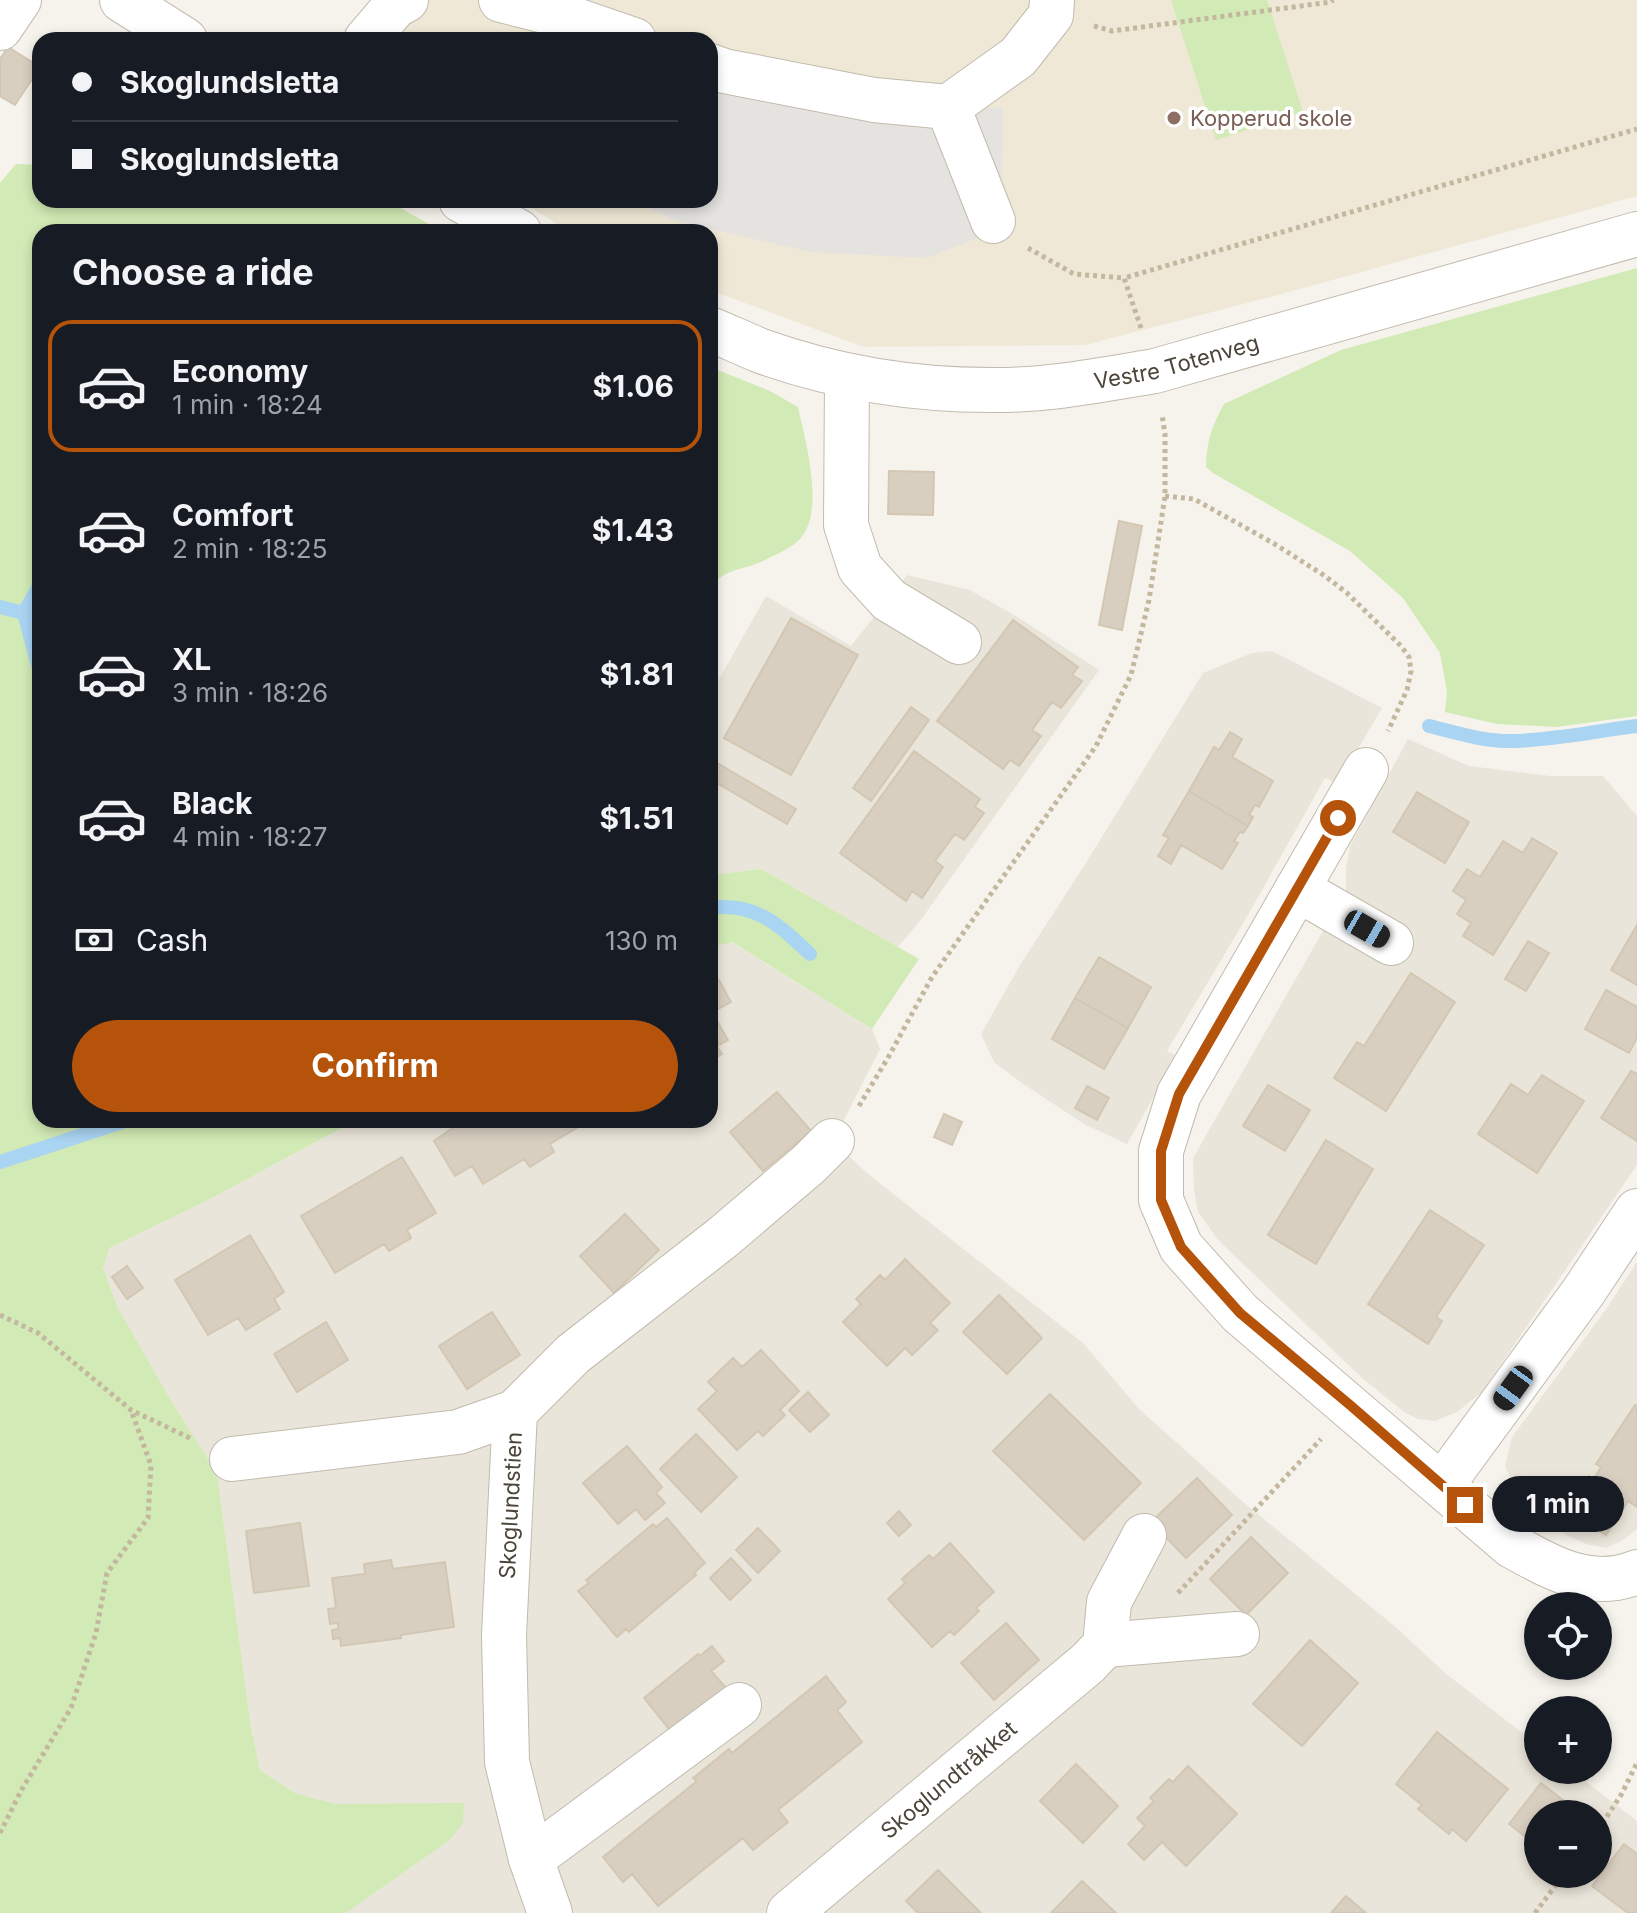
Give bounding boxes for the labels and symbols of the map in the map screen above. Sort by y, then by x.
place label: Kopperud skole [1190,105,1352,131]
marker: Kopperud skole [1165,109,1183,127]
street label: Vestre Totenveg [1092,329,1262,394]
route start [1320,800,1356,836]
car [1340,907,1394,951]
car [1489,1362,1537,1414]
street label: Skoglundstien [494,1431,527,1580]
callout: 1 min [1493,1477,1625,1533]
route end [1447,1487,1483,1523]
street label: Skoglundtråkket [875,1715,1022,1844]

